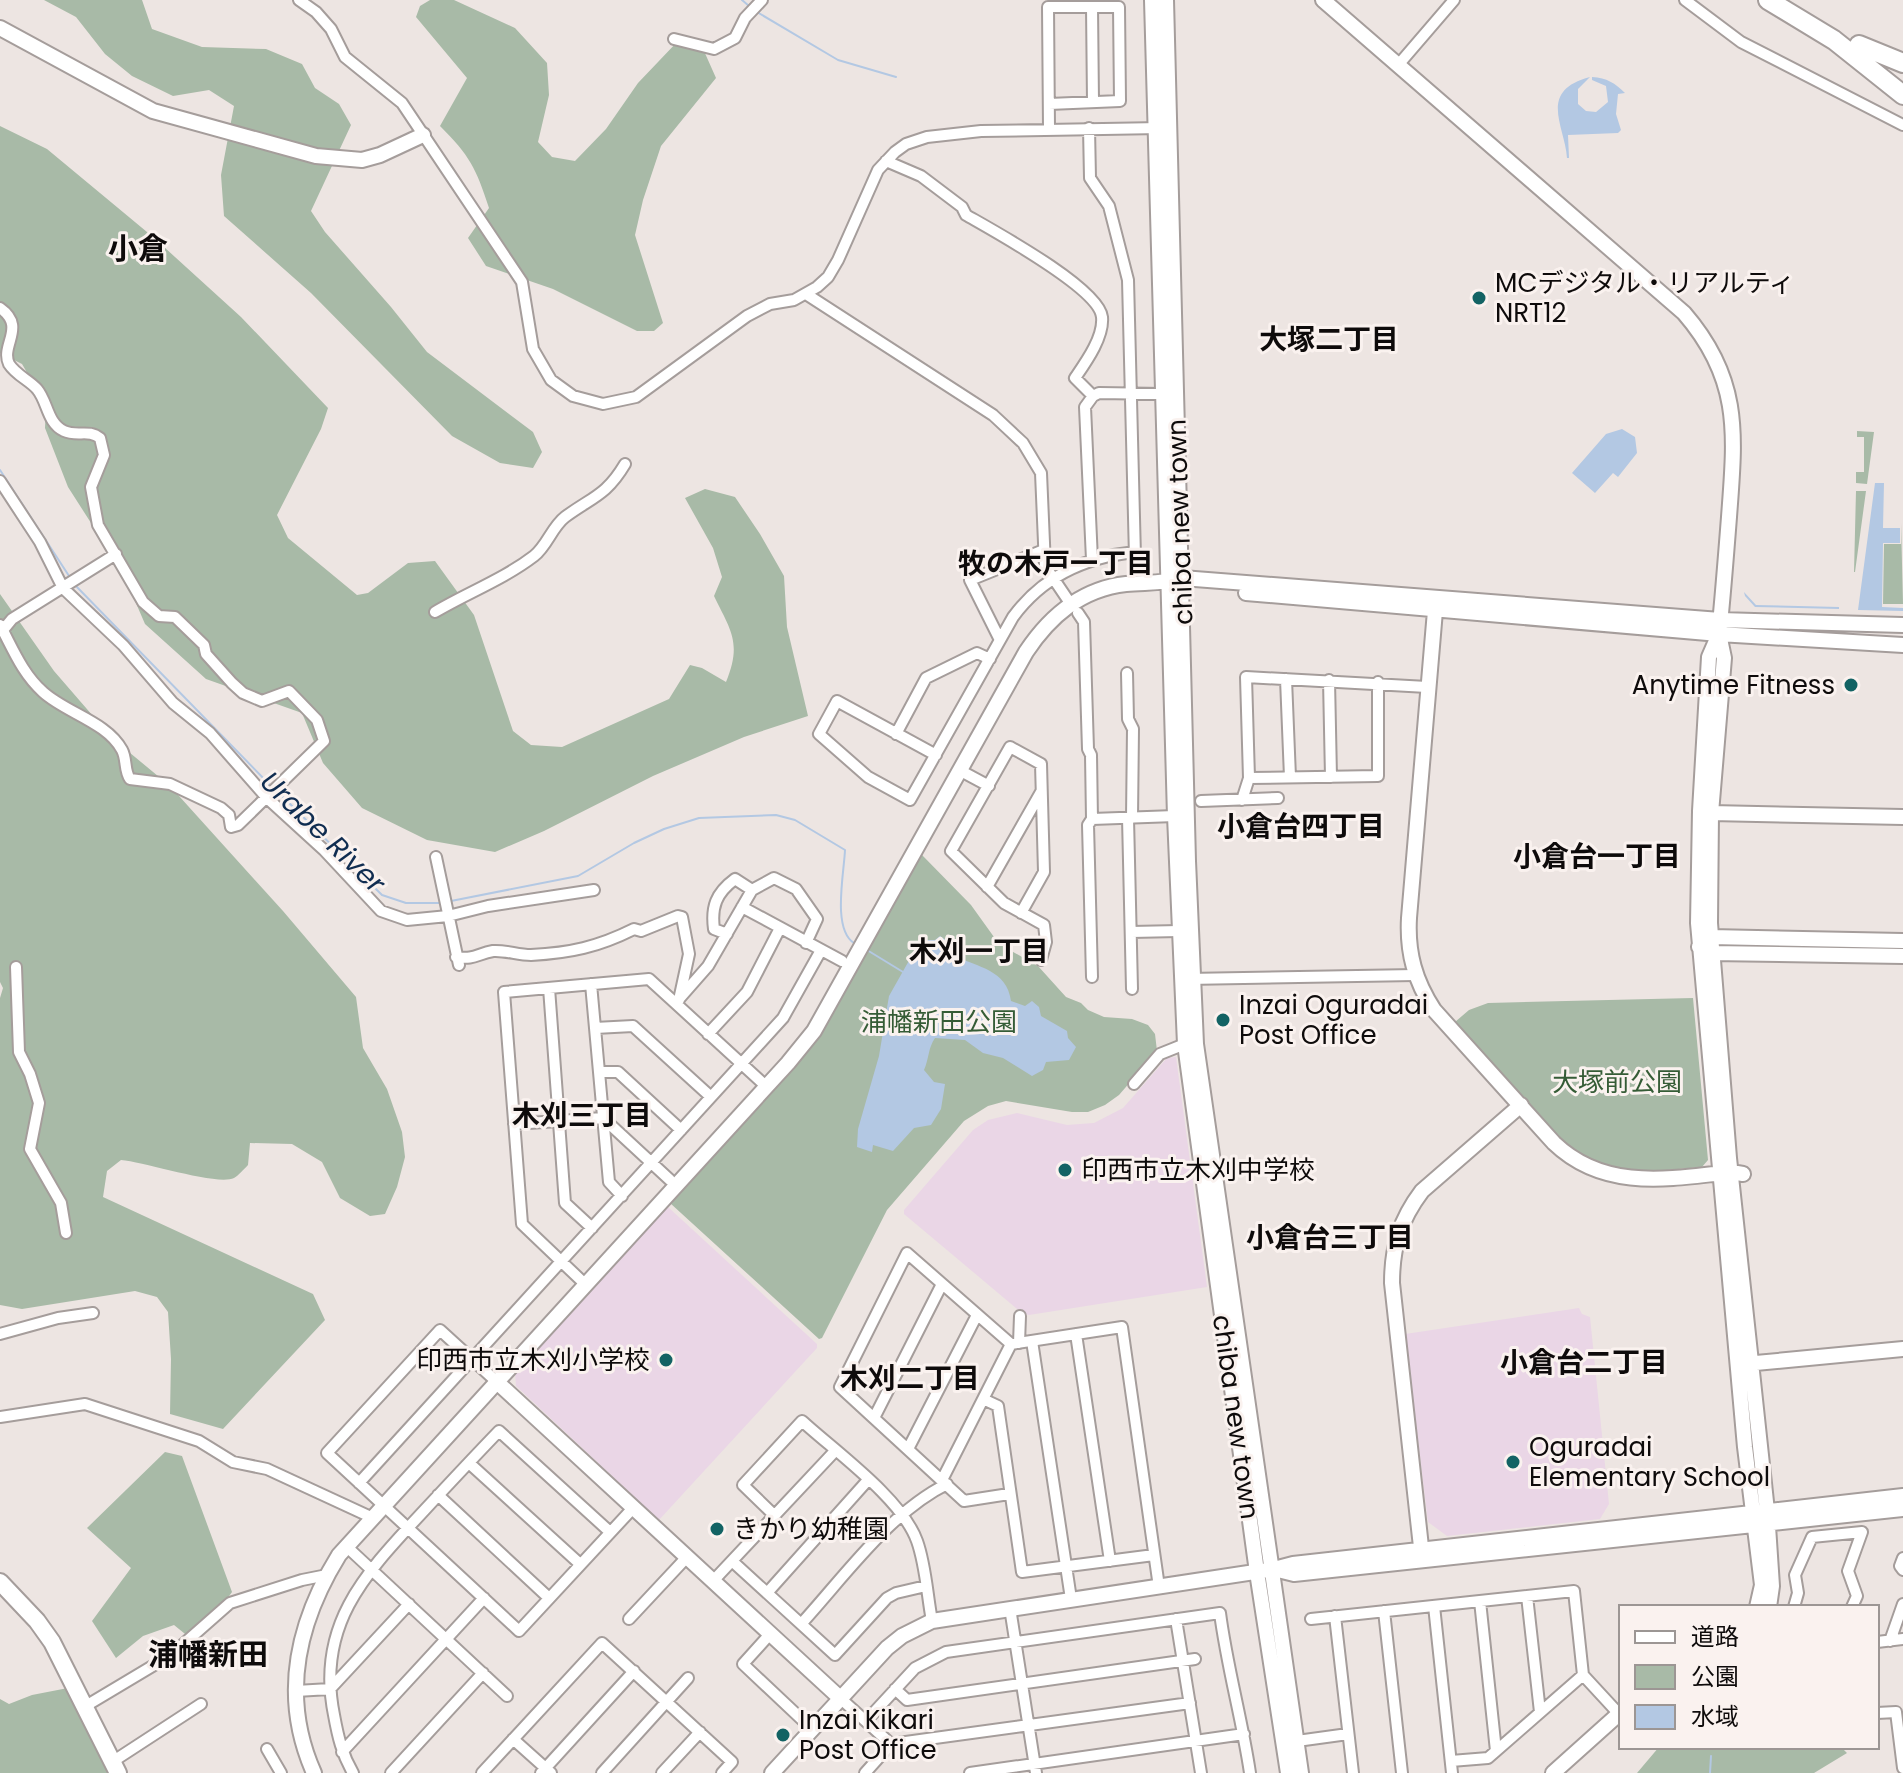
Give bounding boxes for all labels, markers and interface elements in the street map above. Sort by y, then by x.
district label: 小倉 [108,227,168,270]
place label: MCデジタル・リアルティ NRT12 [1495,265,1795,331]
marker: MCデジタル・リアルティ NRT12 [1470,289,1488,307]
district label: 大塚二丁目 [1259,320,1399,359]
street label: chiba new town [1158,418,1202,626]
district label: 牧の木戸一丁目 [958,544,1154,583]
place label: Anytime Fitness [1632,667,1835,703]
marker: Anytime Fitness [1842,676,1860,694]
water label: Urabe River [251,763,394,902]
district label: 小倉台四丁目 [1217,807,1385,846]
district label: 小倉台一丁目 [1513,837,1681,876]
district label: 木刈一丁目 [909,932,1049,971]
place label: Inzai Oguradai Post Office [1239,987,1428,1053]
park label: 浦幡新田公園 [861,1004,1017,1040]
marker: Inzai Oguradai Post Office [1214,1011,1232,1029]
park label: 大塚前公園 [1552,1064,1682,1100]
district label: 木刈三丁目 [512,1096,652,1135]
place label: 印西市立木刈中学校 [1081,1152,1315,1188]
marker: 印西市立木刈中学校 [1056,1161,1074,1179]
district label: 小倉台三丁目 [1246,1218,1414,1257]
street label: chiba new town [1204,1312,1268,1522]
place label: 印西市立木刈小学校 [416,1342,650,1378]
district label: 小倉台二丁目 [1500,1343,1668,1382]
marker: 印西市立木刈小学校 [657,1351,675,1369]
district label: 木刈二丁目 [840,1359,980,1398]
place label: Oguradai Elementary School [1529,1429,1770,1495]
marker: Oguradai Elementary School [1504,1453,1522,1471]
place label: きかり幼稚園 [733,1511,889,1547]
marker: きかり幼稚園 [708,1520,726,1538]
legend [1619,1605,1879,1749]
text: 道路 [1691,1620,1739,1653]
district label: 浦幡新田 [148,1633,268,1676]
text: 公園 [1691,1660,1739,1693]
text: 水域 [1691,1700,1739,1733]
place label: Inzai Kikari Post Office [799,1702,937,1768]
marker: Inzai Kikari Post Office [774,1726,792,1744]

